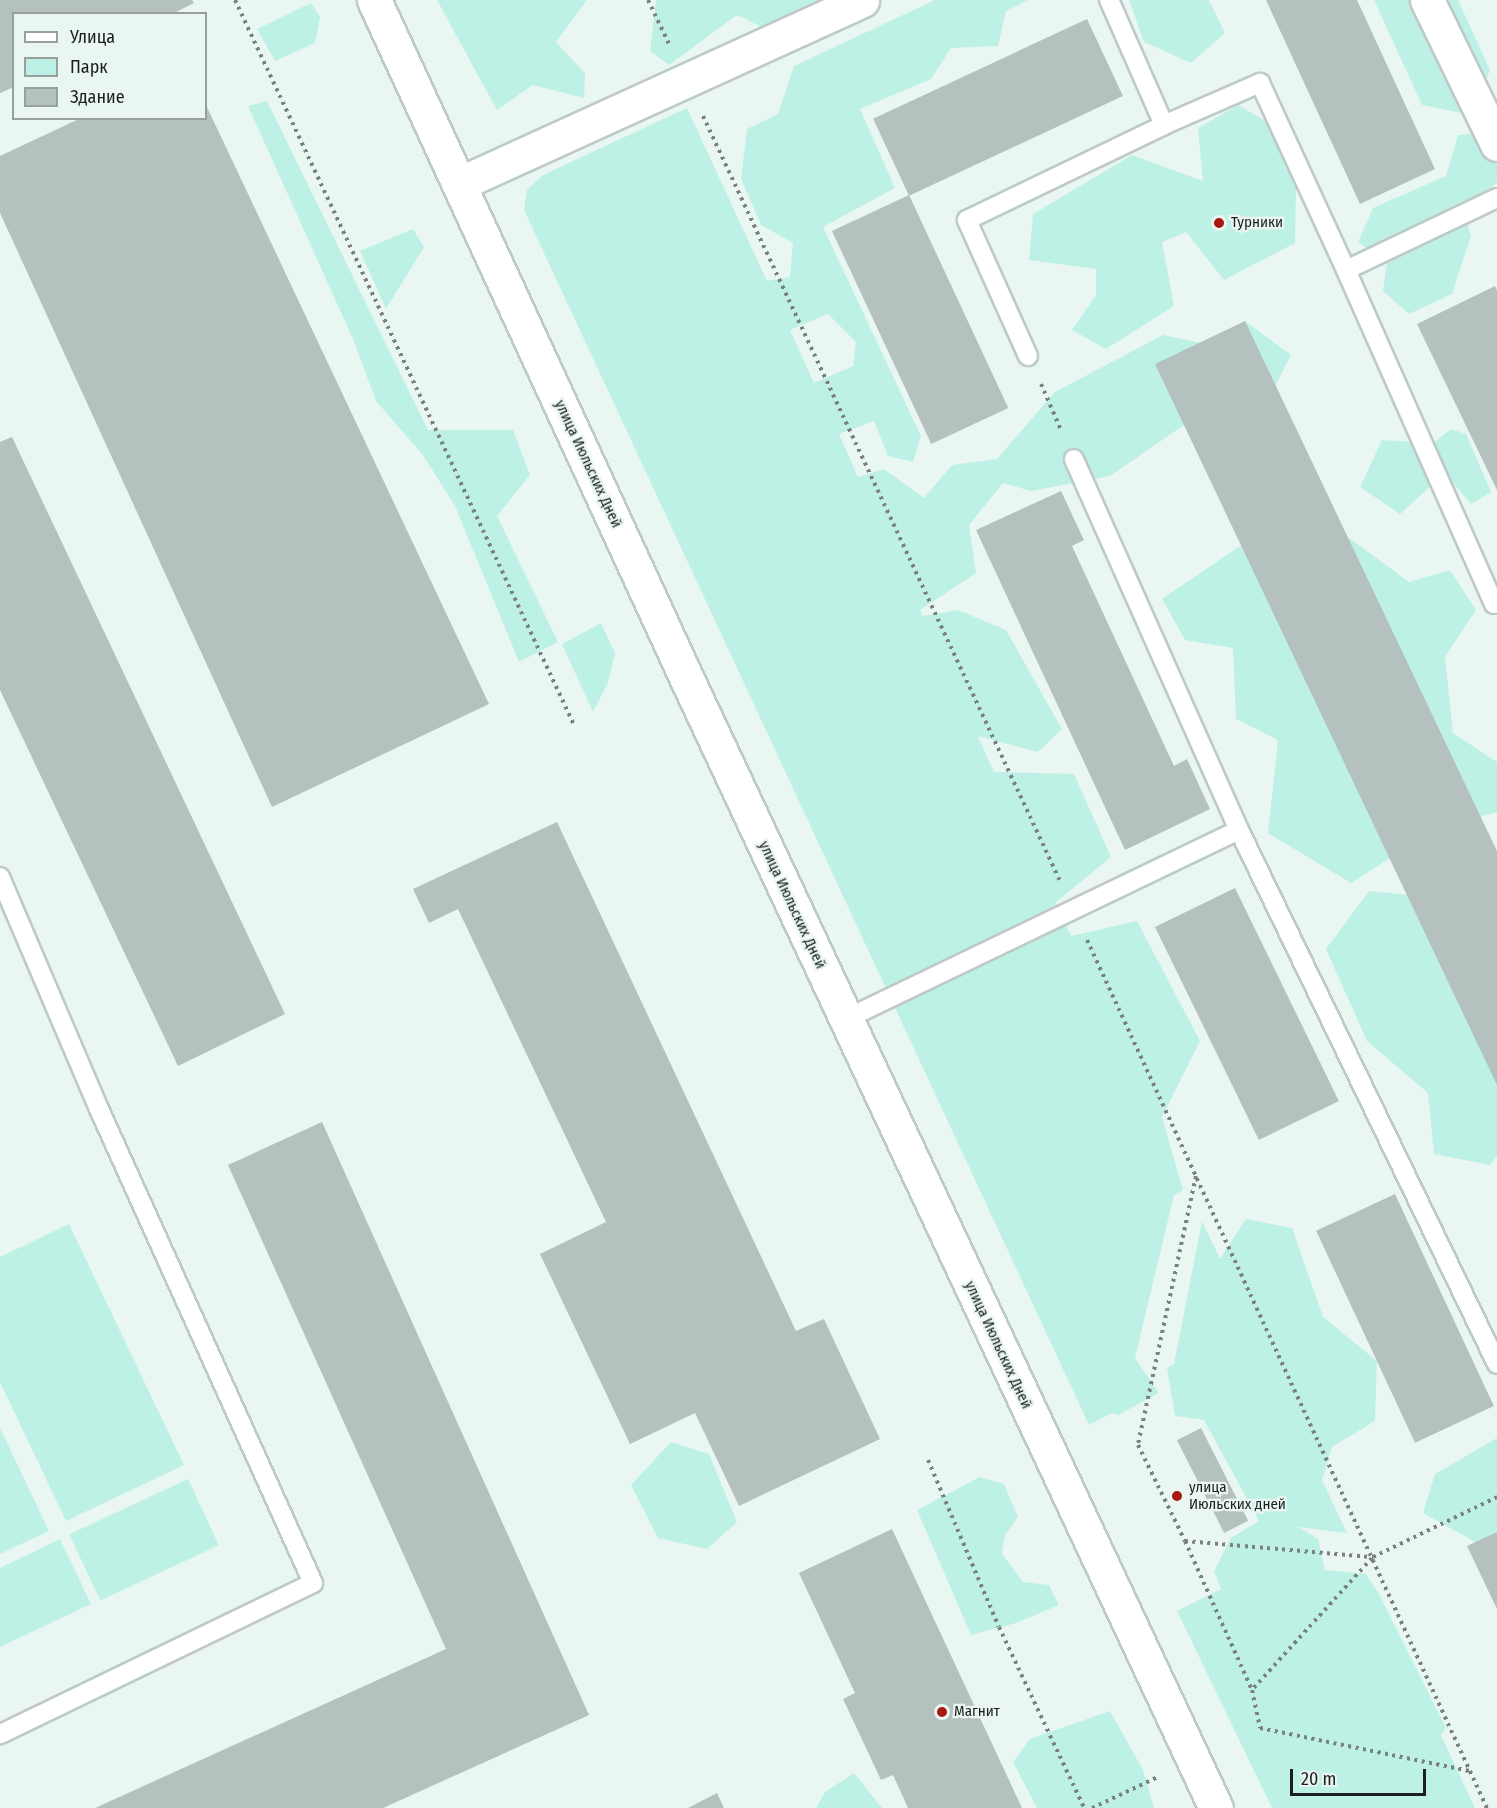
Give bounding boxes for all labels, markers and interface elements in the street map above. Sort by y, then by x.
legend [12,12,207,120]
text: Улица [70,26,115,48]
text: Парк [70,56,108,78]
text: Здание [70,86,125,108]
place label: Турники [1231,214,1283,232]
marker: Турники [1212,216,1226,230]
street label: улица Июльских Дней [551,397,625,531]
street label: улица Июльских Дней [755,838,829,972]
street label: улица Июльских Дней [961,1278,1035,1412]
place label: улица Июльских дней [1189,1478,1286,1513]
marker: улица Июльских дней [1170,1489,1184,1503]
place label: Магнит [954,1703,1000,1721]
marker: Магнит [935,1705,949,1719]
scale bar [1293,1757,1430,1795]
text: 20 m [1301,1768,1336,1790]

